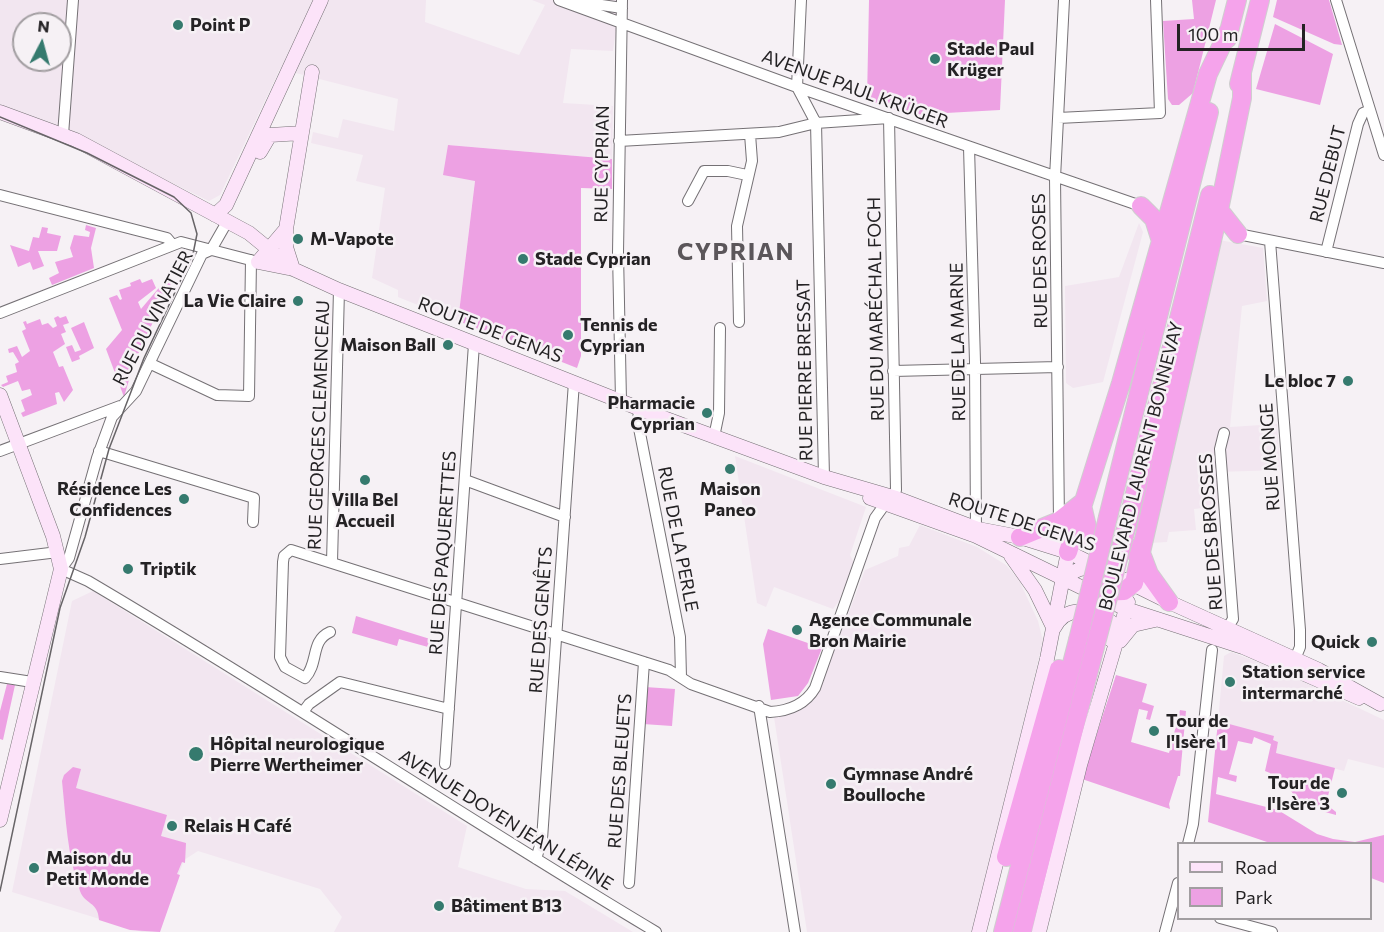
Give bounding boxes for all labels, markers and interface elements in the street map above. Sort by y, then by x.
north arrow [12,12,72,72]
scale bar [1180,12,1308,50]
place label: Point P [190,14,250,36]
text: N [37,16,51,36]
marker: Point P [171,18,185,32]
text: 100 m [1188,23,1238,45]
place label: Stade Paul Krüger [947,38,1035,80]
street label: AVENUE PAUL KRÜGER [759,45,951,133]
marker: Stade Paul Krüger [928,52,942,66]
street label: RUE CYPRIAN [590,105,614,223]
street label: RUE DEBUT [1306,123,1350,225]
street label: RUE DES ROSES [1028,193,1052,329]
street label: RUE DU MARÉCHAL FOCH [863,197,889,421]
place label: M-Vapote [310,228,394,250]
marker: M-Vapote [291,232,305,246]
district label: CYPRIAN [677,238,795,266]
street label: RUE DU VINATIER [108,247,198,389]
place label: Stade Cyprian [535,248,651,270]
marker: Stade Cyprian [516,252,530,266]
street label: RUE DE LA MARNE [946,263,970,421]
street label: RUE PIERRE BRESSAT [793,279,817,461]
place label: La Vie Claire [184,290,286,312]
street label: ROUTE DE GENAS [415,292,565,368]
marker: La Vie Claire [291,294,305,308]
street label: RUE GEORGES CLEMENCEAU [304,300,334,550]
place label: Tennis de Cyprian [580,314,657,356]
street label: BOULEVARD LAURENT BONNEVAY [1095,319,1187,613]
marker: Tennis de Cyprian [561,328,575,342]
place label: Maison Ball [340,334,436,356]
marker: Maison Ball [441,338,455,352]
place label: Le bloc 7 [1264,370,1336,392]
marker: Le bloc 7 [1341,374,1355,388]
place label: Pharmacie Cyprian [608,392,695,434]
street label: RUE MONGE [1255,402,1285,512]
marker: Pharmacie Cyprian [700,406,714,420]
street label: RUE DES PAQUERETTES [425,450,461,656]
street label: RUE DES BROSSES [1195,453,1227,611]
marker: Maison Paneo [723,462,737,476]
street label: RUE DE LA PERLE [653,465,703,613]
marker: Villa Bel Accueil [358,473,372,487]
place label: Résidence Les Confidences [57,478,172,520]
place label: Maison Paneo [699,478,761,520]
street label: ROUTE DE GENAS [946,488,1098,556]
place label: Villa Bel Accueil [332,489,398,532]
marker: Résidence Les Confidences [177,492,191,506]
street label: RUE DES GENÊTS [525,546,557,694]
place label: Triptik [140,558,196,580]
marker: Triptik [121,562,135,576]
place label: Agence Communale Bron Mairie [809,609,972,652]
marker: Agence Communale Bron Mairie [790,623,804,637]
place label: Quick [1311,631,1360,653]
marker: Quick [1365,635,1379,649]
place label: Station service intermarché [1242,661,1365,704]
marker: Station service intermarché [1223,675,1237,689]
street label: RUE DES BLEUETS [604,693,636,849]
place label: Tour de l'Isère 1 [1166,710,1228,752]
marker: Tour de l'Isère 1 [1147,724,1161,738]
place label: Hôpital neurologique Pierre Wertheimer [210,733,384,776]
marker: Hôpital neurologique Pierre Wertheimer [187,745,205,763]
street label: AVENUE DOYEN JEAN LÉPINE [395,745,617,895]
place label: Gymnase André Boulloche [843,763,973,806]
place label: Tour de l'Isère 3 [1267,772,1330,814]
marker: Gymnase André Boulloche [824,777,838,791]
marker: Tour de l'Isère 3 [1335,786,1349,800]
place label: Relais H Café [184,815,292,837]
marker: Relais H Café [165,819,179,833]
legend [1177,842,1372,920]
place label: Maison du Petit Monde [46,847,149,890]
text: Road [1235,856,1277,878]
marker: Maison du Petit Monde [27,861,41,875]
text: Park [1235,886,1273,908]
place label: Bâtiment B13 [451,895,562,917]
marker: Bâtiment B13 [432,899,446,913]

